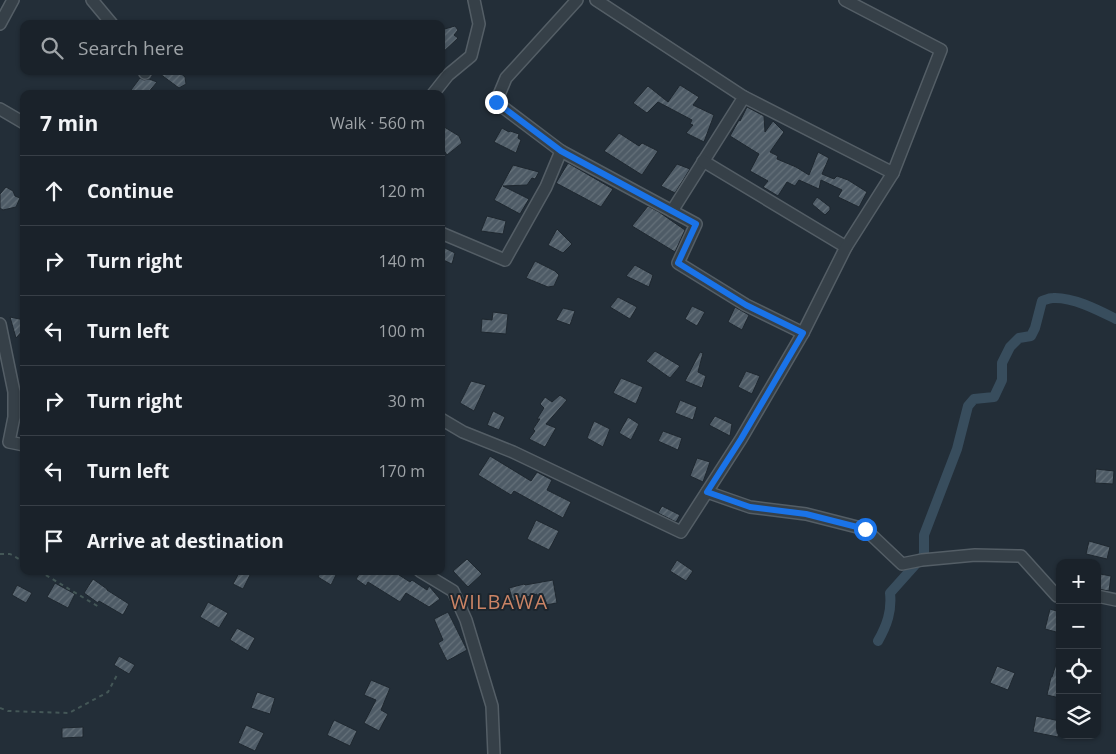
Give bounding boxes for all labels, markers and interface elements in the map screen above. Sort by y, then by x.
search box [20,20,445,75]
icon: search [38,34,66,62]
text: Search here [78,35,184,61]
route end [485,91,508,114]
text: 7 min [40,109,98,137]
text: Walk · 560 m [330,112,425,134]
icon: ahead [40,177,68,205]
text: Continue [87,178,174,204]
text: 120 m [379,180,425,202]
icon: right [40,247,68,275]
text: Turn right [87,248,182,274]
text: 140 m [379,250,425,272]
icon: left [40,317,68,345]
text: Turn left [87,318,169,344]
text: 100 m [379,320,425,342]
icon: right [40,387,68,415]
text: Turn right [87,388,182,414]
text: 30 m [388,390,425,412]
icon: left [40,457,68,485]
text: Turn left [87,458,169,484]
text: 170 m [379,460,425,482]
route start [854,518,877,541]
icon: arrive [40,527,68,555]
text: Arrive at destination [87,528,284,554]
map controls [1056,559,1101,739]
button: + [1056,559,1101,604]
district label: WILBAWA [450,588,548,615]
button: − [1056,604,1101,649]
button: locate [1056,649,1101,694]
button: layers [1056,694,1101,739]

